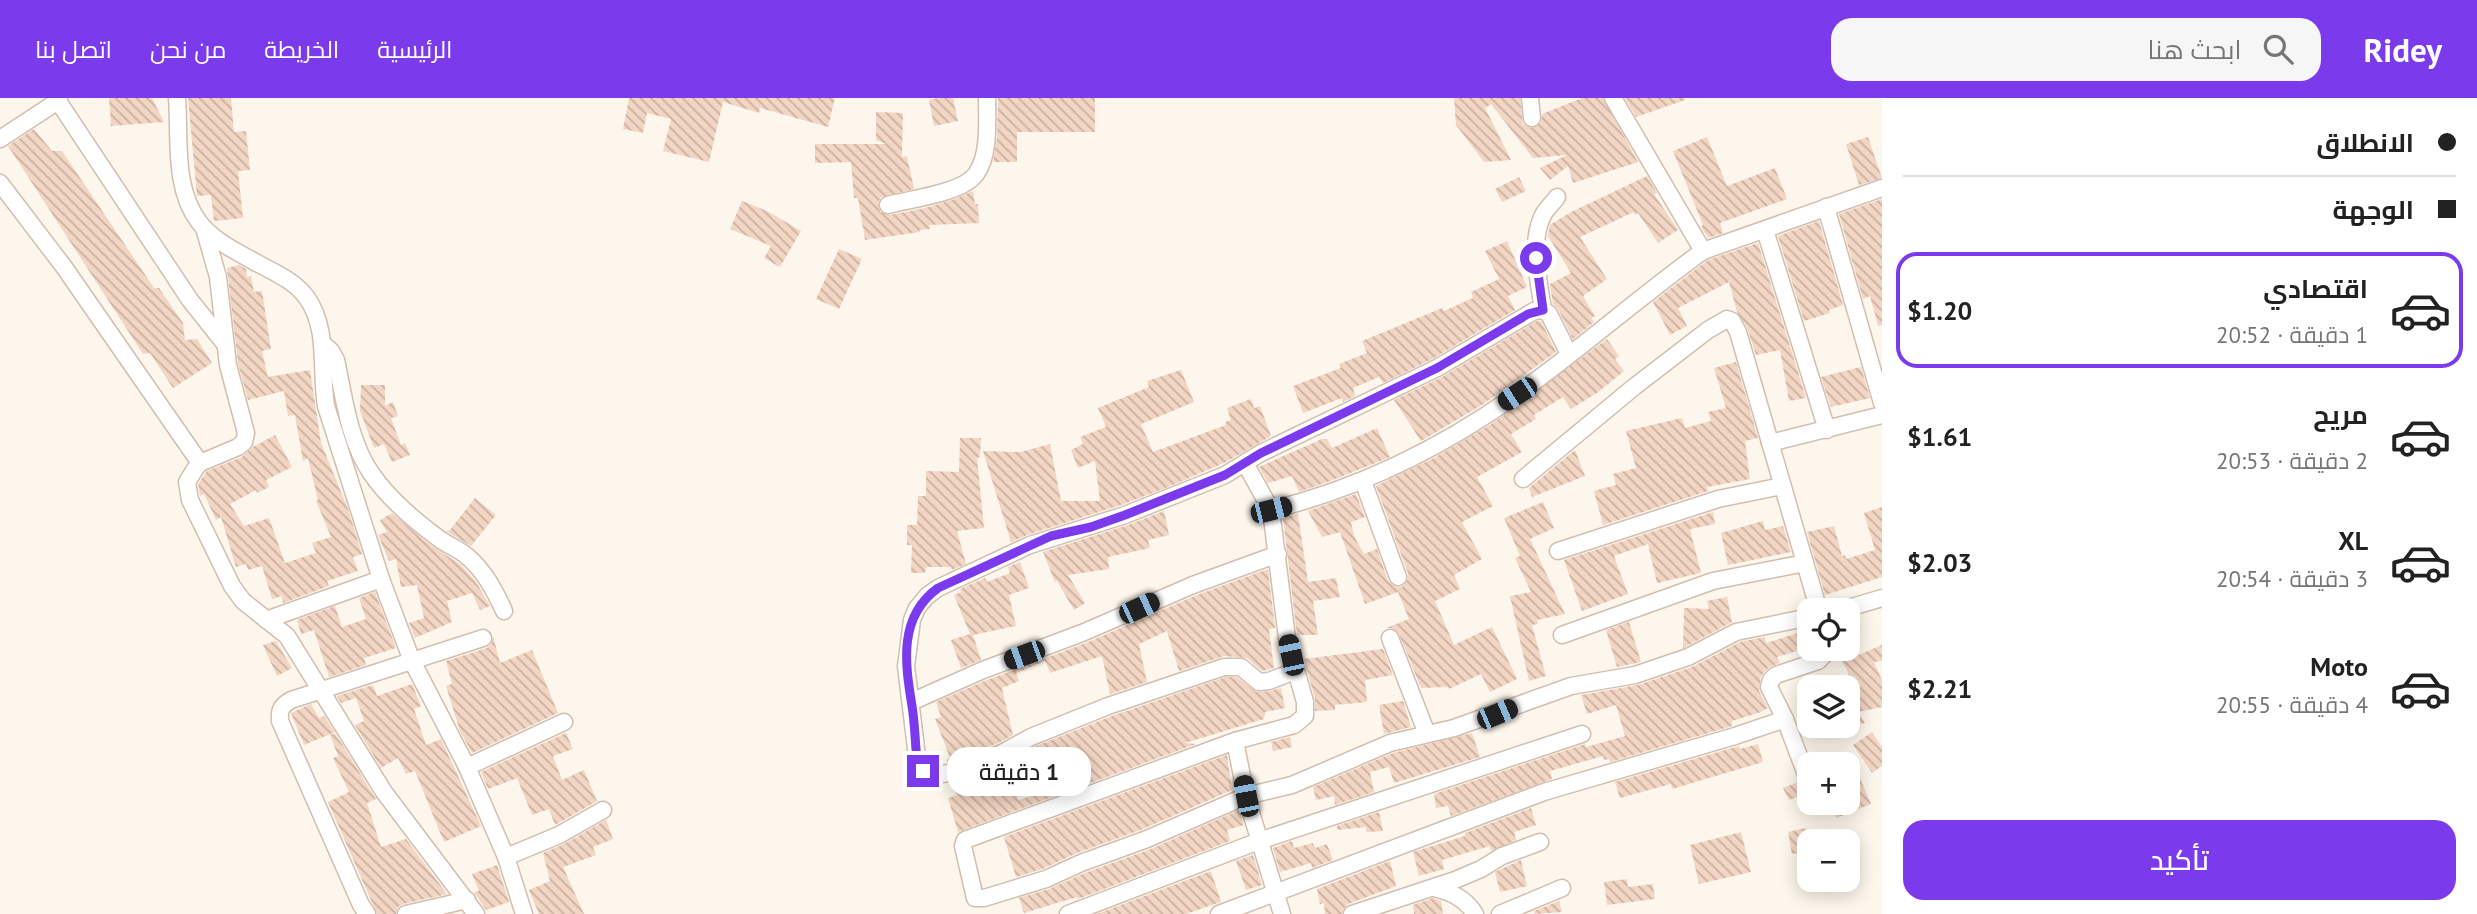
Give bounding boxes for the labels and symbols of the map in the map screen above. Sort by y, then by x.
route start [1520,242,1552,274]
car [1494,374,1541,414]
car [1249,495,1294,525]
car [1116,590,1163,626]
car [1277,632,1306,678]
car [1001,638,1048,672]
car [1474,696,1521,732]
callout: 1 دقيقة [948,746,1091,796]
route end [907,755,939,787]
car [1232,773,1261,819]

